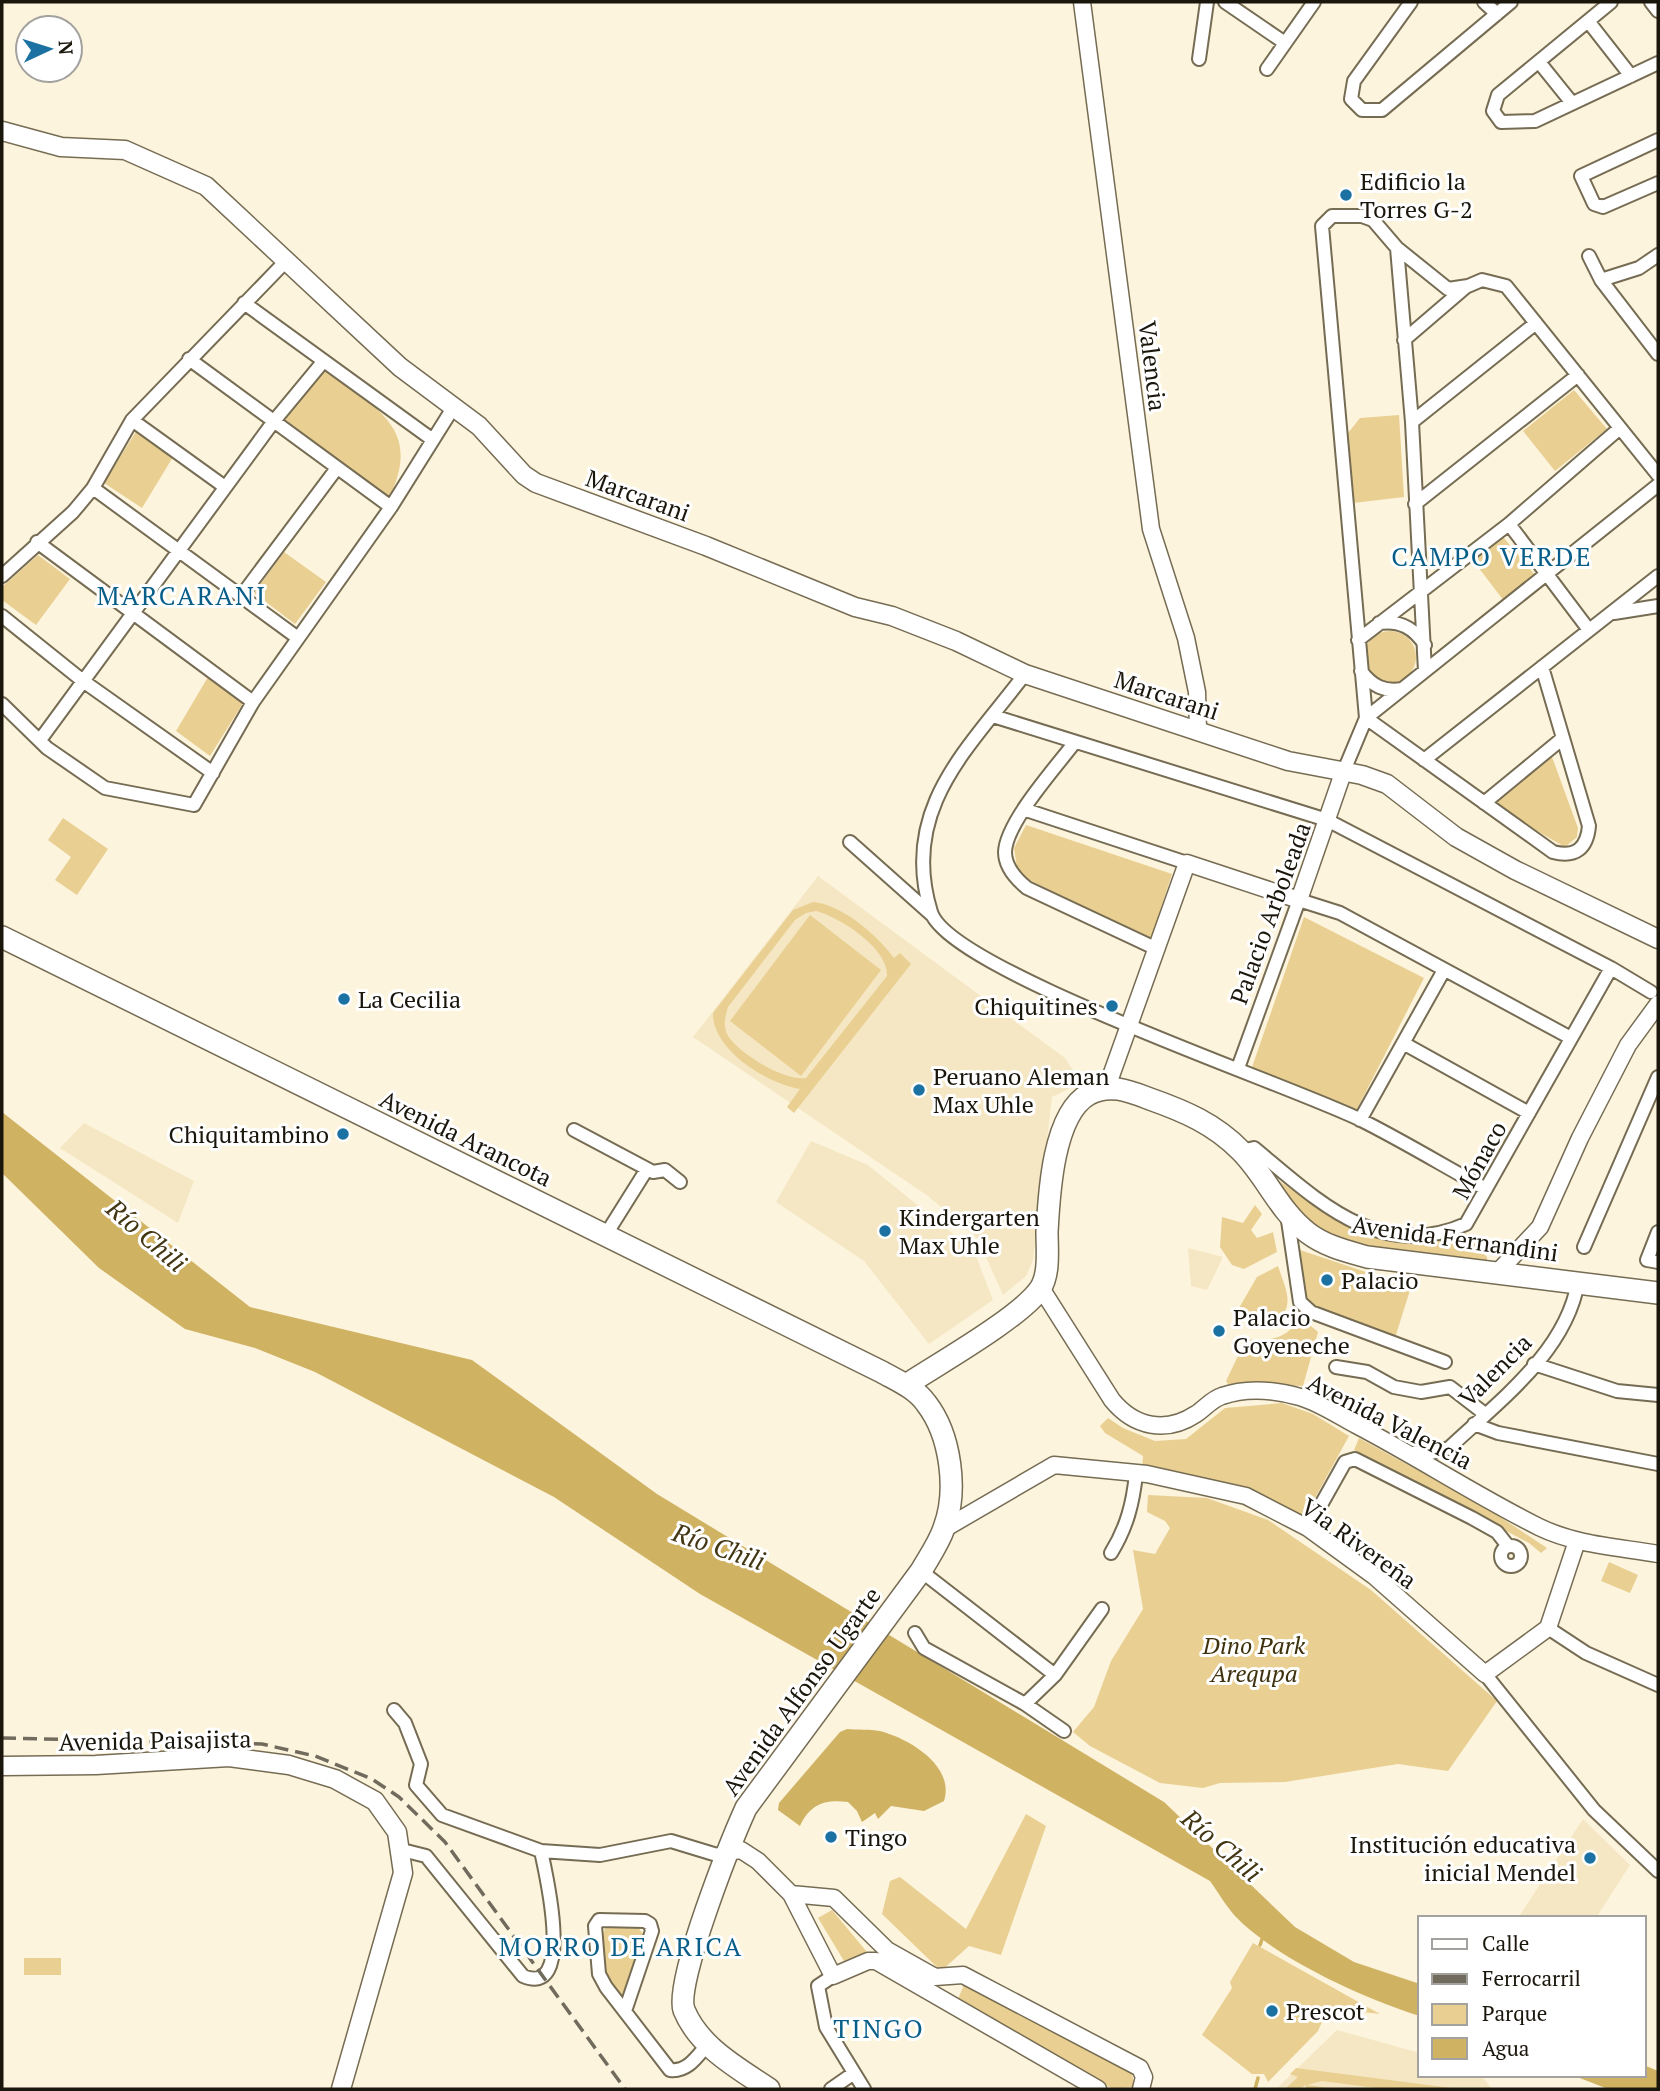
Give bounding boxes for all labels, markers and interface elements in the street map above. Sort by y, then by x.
north arrow [14,14,84,84]
text: N [53,40,79,56]
place label: Edificio la Torres G-2 [1360,165,1473,225]
marker: Edificio la Torres G-2 [1338,187,1354,203]
street label: Valencia [1132,319,1174,413]
street label: Marcarani [582,461,694,529]
district label: CAMPO VERDE [1391,539,1593,573]
district label: MARCARANI [97,578,267,612]
street label: Marcarani [1111,663,1223,727]
street label: Palacio Arboleada [1222,817,1318,1009]
place label: La Cecilia [358,983,461,1015]
place label: Chiquitines [974,990,1098,1022]
marker: La Cecilia [336,991,352,1007]
marker: Chiquitines [1104,998,1120,1014]
place label: Peruano Aleman Max Uhle [933,1060,1109,1120]
marker: Peruano Aleman Max Uhle [911,1082,927,1098]
street label: Avenida Arancota [375,1083,557,1193]
street label: Mónaco [1445,1115,1513,1205]
place label: Chiquitambino [169,1118,329,1150]
marker: Chiquitambino [335,1126,351,1142]
water label: Río Chili [99,1190,194,1279]
place label: Kindergarten Max Uhle [899,1201,1040,1261]
street label: Avenida Fernandini [1350,1208,1560,1268]
marker: Kindergarten Max Uhle [877,1223,893,1239]
place label: Palacio [1341,1264,1418,1296]
marker: Palacio [1319,1272,1335,1288]
place label: Palacio Goyeneche [1233,1301,1350,1361]
marker: Palacio Goyeneche [1211,1323,1227,1339]
street label: Valencia [1452,1327,1538,1413]
street label: Avenida Valencia [1302,1366,1478,1476]
street label: Via Rivereña [1295,1490,1423,1596]
water label: Río Chili [667,1514,770,1578]
street label: Avenida Alfonso Ugarte [715,1580,887,1802]
park label: Dino Park Arequpa [1202,1629,1306,1689]
street label: Avenida Paisajista [58,1722,252,1758]
water label: Río Chili [1174,1800,1269,1889]
place label: Tingo [845,1821,907,1853]
place label: Institución educativa inicial Mendel [1349,1828,1576,1888]
marker: Tingo [823,1829,839,1845]
marker: Institución educativa inicial Mendel [1582,1850,1598,1866]
legend [1418,1916,1646,2077]
district label: MORRO DE ARICA [499,1929,743,1963]
text: Calle [1482,1929,1529,1957]
text: Ferrocarril [1482,1964,1581,1992]
place label: Prescot [1286,1995,1365,2027]
text: Parque [1482,1999,1547,2027]
marker: Prescot [1264,2003,1280,2019]
district label: TINGO [833,2011,925,2045]
text: Agua [1482,2034,1530,2062]

